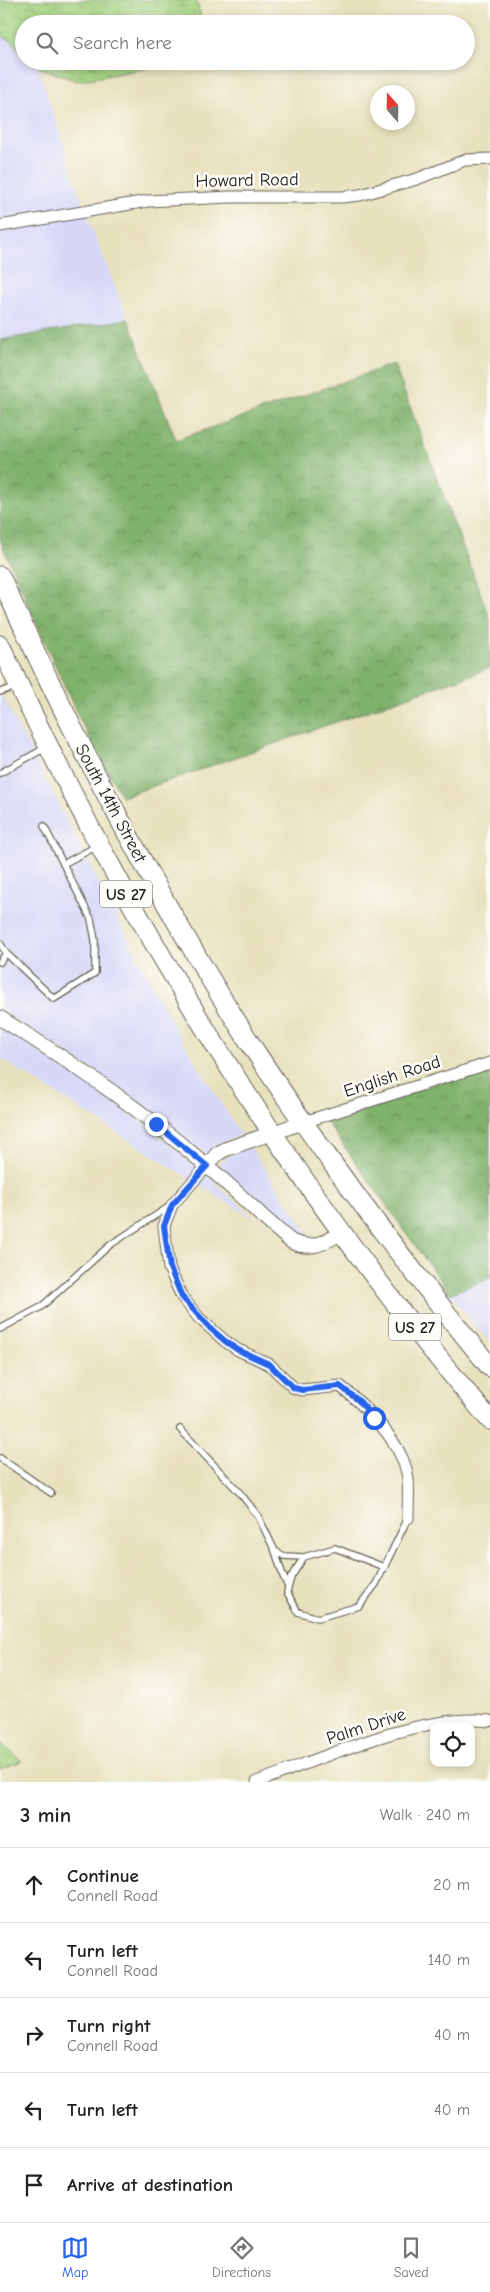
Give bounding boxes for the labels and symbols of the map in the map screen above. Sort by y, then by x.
north arrow [370,85,415,130]
street label: Howard Road [195,169,299,192]
street label: South 14th Street [71,740,151,867]
road number: US 27 [100,881,152,908]
street label: English Road [341,1051,443,1102]
route end [145,1113,168,1136]
road number: US 27 [389,1314,441,1340]
route start [363,1407,386,1430]
street label: Palm Drive [324,1704,408,1749]

